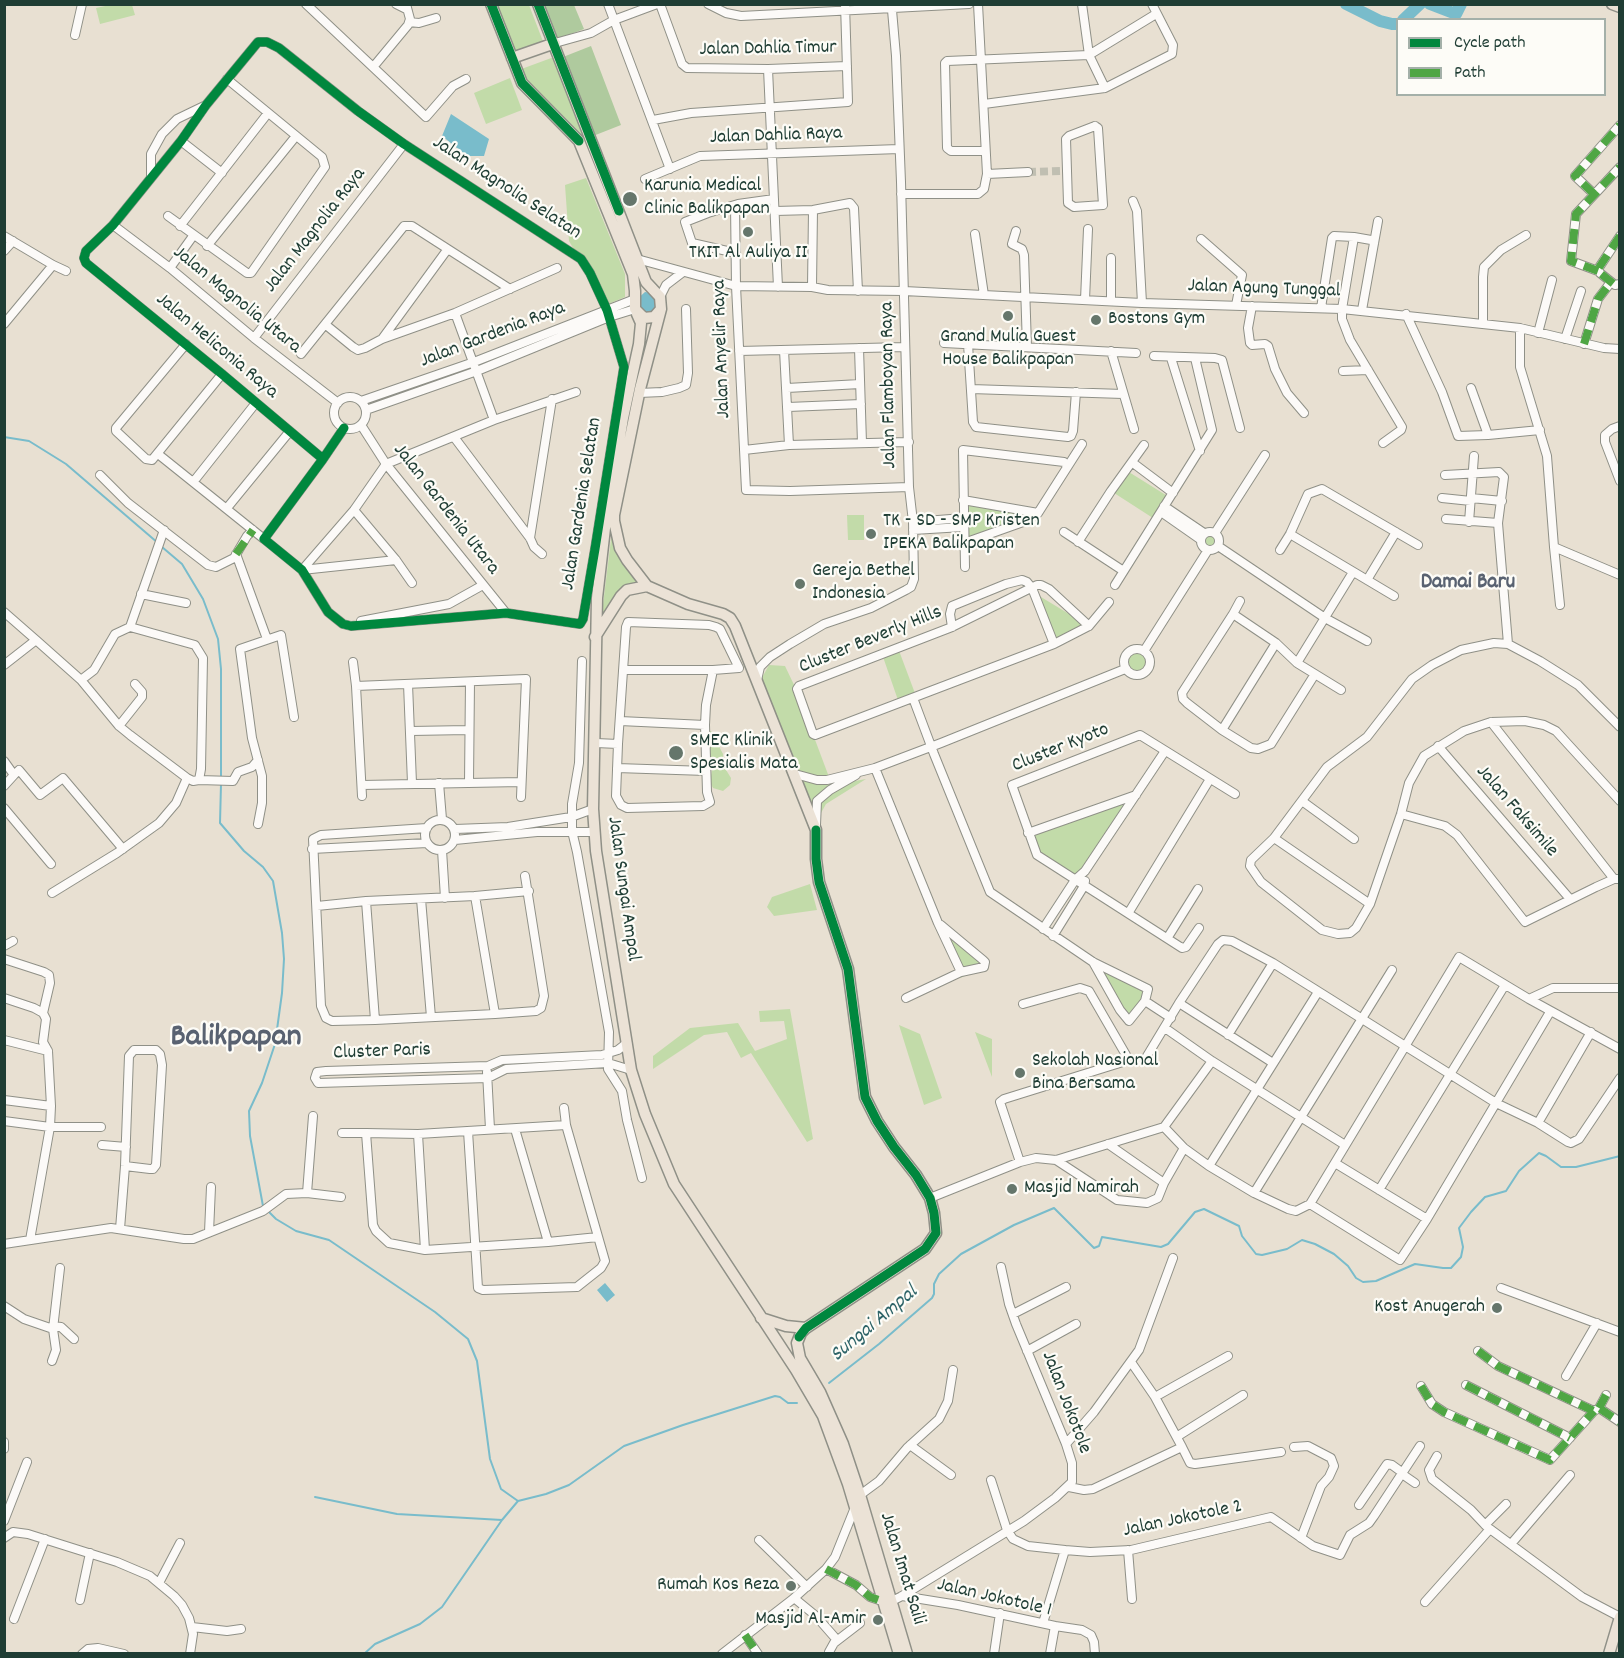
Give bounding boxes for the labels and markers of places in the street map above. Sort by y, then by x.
place label: Karunia Medical Clinic Balikpapan [644,175,770,222]
marker: Karunia Medical Clinic Balikpapan [621,190,639,208]
marker: TKIT Al Auliya II [741,225,755,239]
place label: TKIT Al Auliya II [689,242,807,266]
place label: Bostons Gym [1108,308,1205,332]
marker: Grand Mulia Guest House Balikpapan [1001,309,1015,323]
marker: Bostons Gym [1089,313,1103,327]
place label: Grand Mulia Guest House Balikpapan [940,326,1076,373]
place label: TK - SD - SMP Kristen IPEKA Balikpapan [883,510,1040,557]
marker: TK - SD - SMP Kristen IPEKA Balikpapan [864,527,878,541]
place label: Gereja Bethel Indonesia [812,560,915,607]
marker: Gereja Bethel Indonesia [793,577,807,591]
place label: SMEC Klinik Spesialis Mata [690,730,798,777]
marker: SMEC Klinik Spesialis Mata [667,744,685,762]
place label: Sekolah Nasional Bina Bersama [1032,1050,1158,1097]
marker: Sekolah Nasional Bina Bersama [1013,1066,1027,1080]
place label: Masjid Namirah [1024,1177,1139,1201]
marker: Masjid Namirah [1005,1182,1019,1196]
place label: Kost Anugerah [1374,1296,1485,1320]
marker: Kost Anugerah [1490,1301,1504,1315]
place label: Rumah Kos Reza [657,1574,779,1598]
marker: Rumah Kos Reza [784,1579,798,1593]
place label: Masjid Al-Amir [755,1608,866,1632]
marker: Masjid Al-Amir [871,1613,885,1627]

